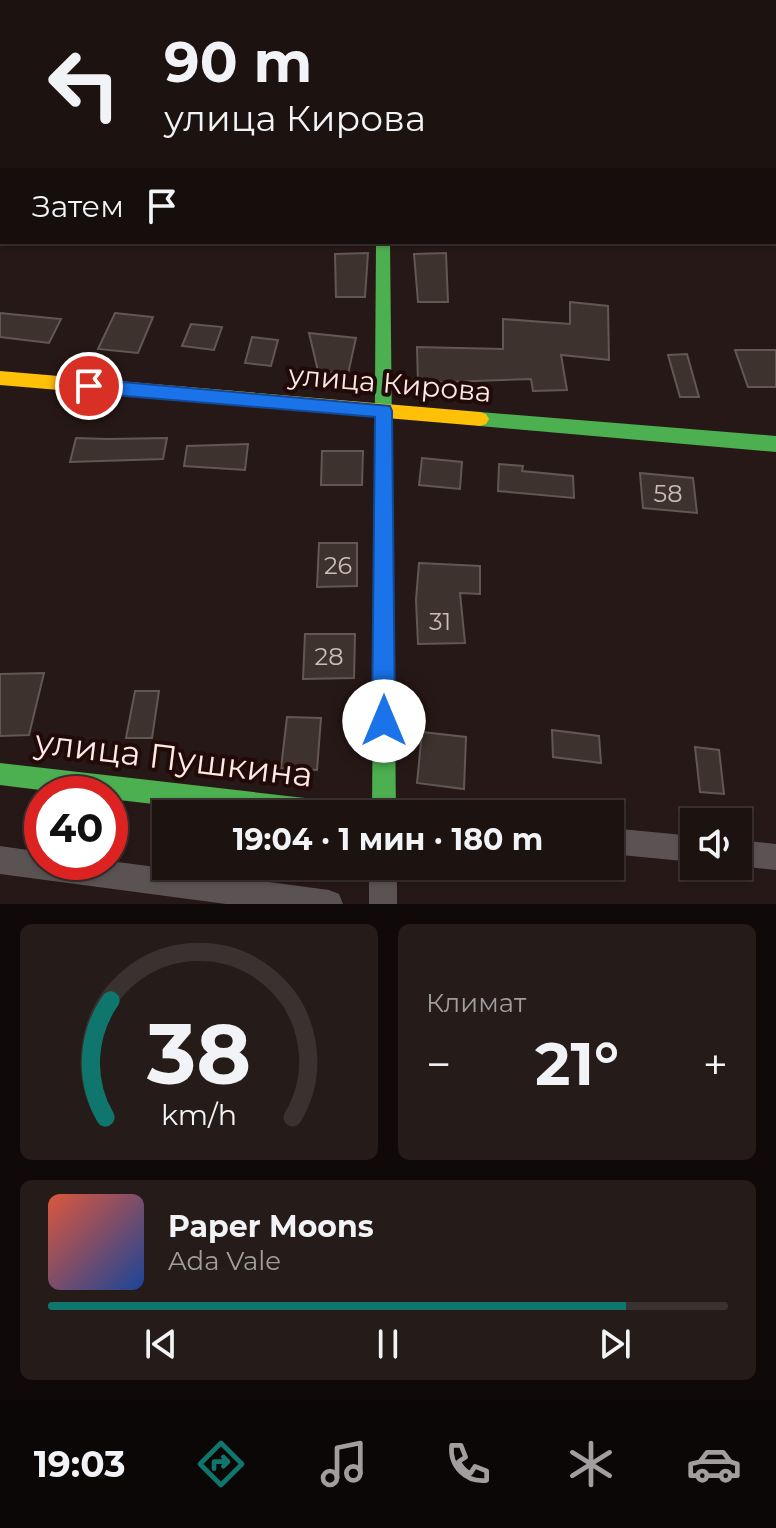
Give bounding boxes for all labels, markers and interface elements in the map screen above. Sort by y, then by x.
text: 90 m [164,28,312,96]
icon: left [32,32,136,136]
text: улица Кирова [164,96,426,140]
icon: arrive [140,184,184,228]
text: Затем [32,188,124,225]
pin [55,352,123,420]
street label: улица Кирова [286,357,493,409]
icon: arrive [67,364,111,408]
house number: 58 [654,479,682,508]
house number: 26 [324,551,352,580]
house number: 31 [429,607,451,636]
house number: 28 [315,642,343,671]
position arrow [342,679,426,763]
street label: улица Пушкина [32,720,315,796]
speed limit sign: 40 [24,776,128,880]
map controls [680,808,752,880]
button: sound [680,808,752,880]
text: 19:04 · 1 мин · 180 m [233,821,543,858]
text: Климат [426,987,526,1019]
text: 38 [146,1003,251,1105]
text: 21° [535,1027,619,1100]
text: − [426,1037,451,1091]
text: + [703,1037,728,1091]
text: km/h [161,1097,237,1132]
text: Paper Moons [168,1208,374,1245]
text: Ada Vale [168,1245,281,1277]
icon: previous [139,1322,183,1366]
icon: pause [366,1322,410,1366]
icon: next [593,1322,637,1366]
icon: directions [193,1436,249,1492]
icon: music [316,1436,372,1492]
icon: phone [440,1436,496,1492]
icon: climate [563,1436,619,1492]
icon: car [686,1436,742,1492]
text: 19:03 [34,1442,126,1486]

